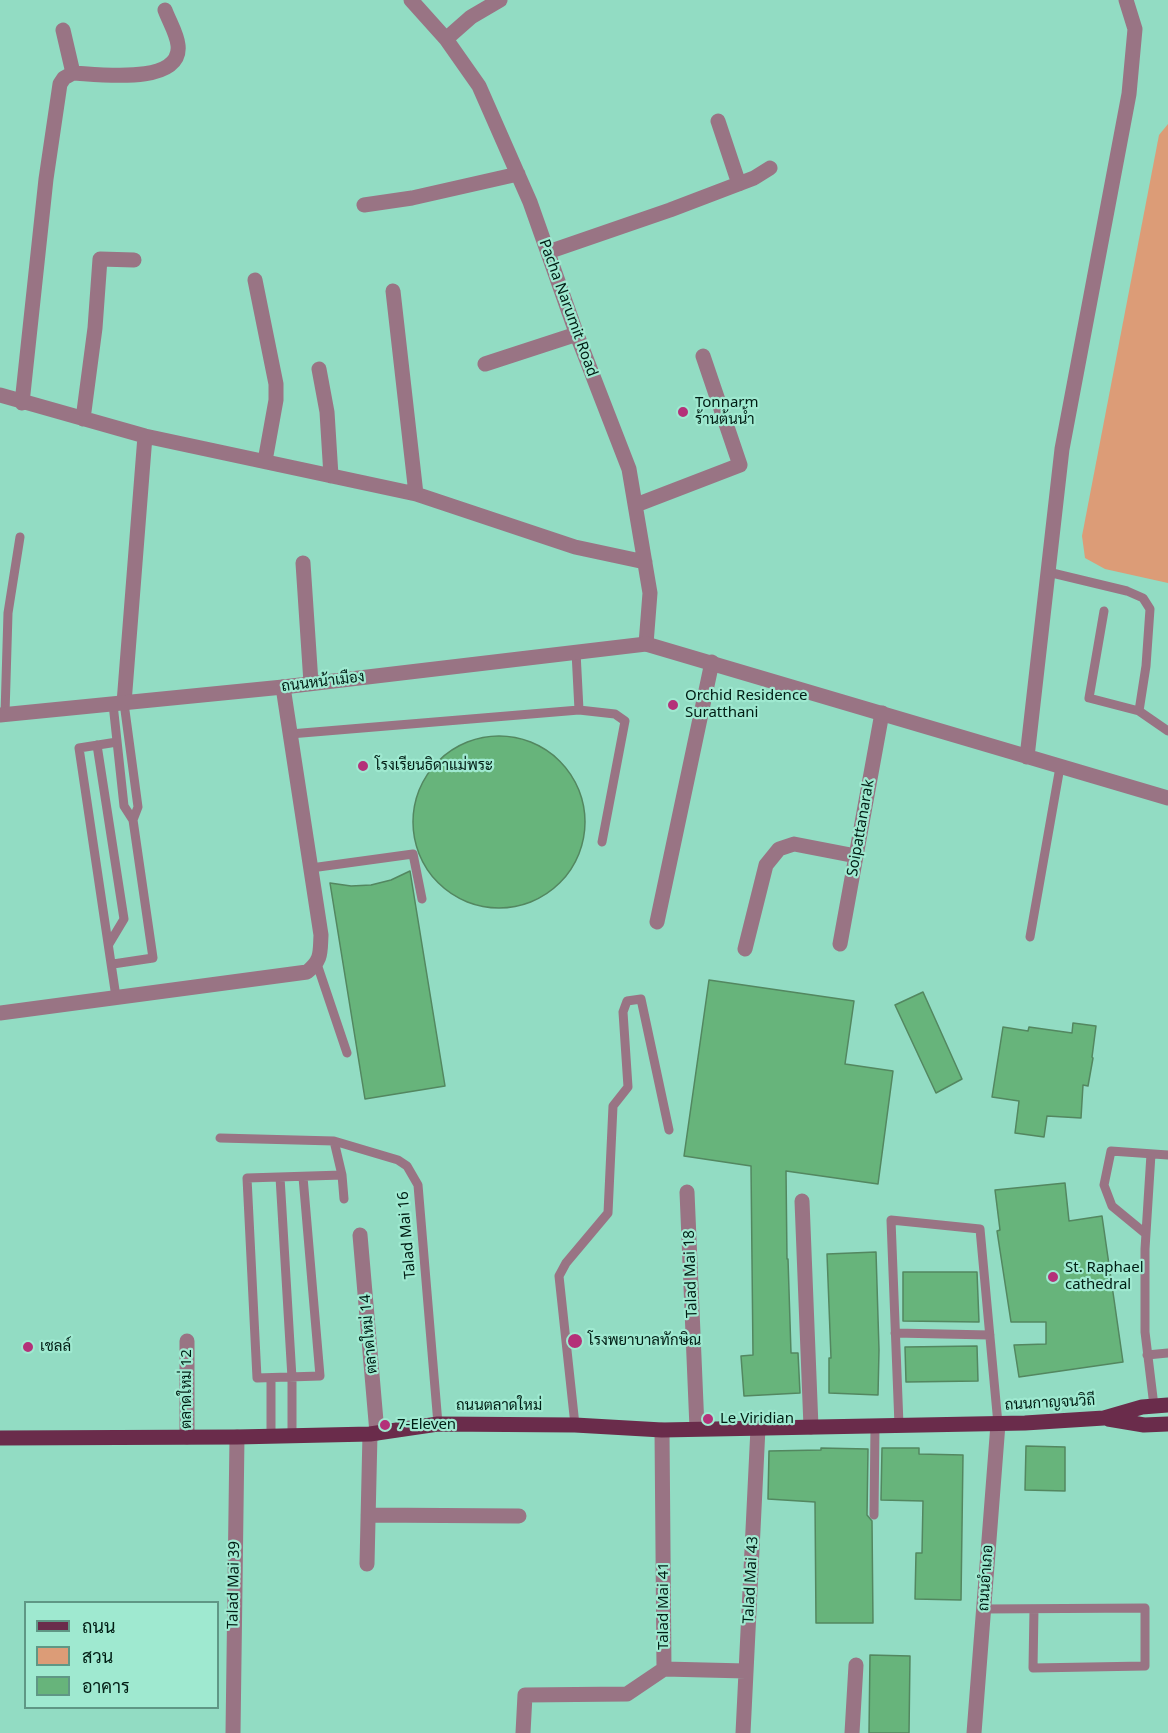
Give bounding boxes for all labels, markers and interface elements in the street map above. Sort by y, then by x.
street label: Pacha Narumit Road [535,237,601,379]
place label: Tonnarm ร้านต้นน้ำ [695,394,759,429]
marker: Tonnarm ร้านต้นน้ำ [676,405,690,419]
street label: ถนนหน้าเมือง [280,668,366,696]
place label: Orchid Residence Suratthani [685,687,808,722]
marker: Orchid Residence Suratthani [666,698,680,712]
place label: โรงเรียนธิดาแม่พระ [375,757,493,775]
marker: โรงเรียนธิดาแม่พระ [356,759,370,773]
street label: Soipattanarak [844,778,878,878]
street label: Talad Mai 16 [394,1190,420,1280]
street label: Talad Mai 18 [680,1230,702,1318]
place label: St. Raphael cathedral [1065,1259,1144,1294]
marker: St. Raphael cathedral [1046,1270,1060,1284]
street label: ตลาดใหม่ 14 [357,1294,381,1374]
marker: โรงพยาบาลทักษิณ [566,1332,584,1350]
place label: โรงพยาบาลทักษิณ [588,1332,701,1350]
place label: เชลล์ [40,1338,71,1356]
marker: เชลล์ [21,1340,35,1354]
street label: ตลาดใหม่ 12 [178,1349,196,1429]
street label: ถนนกาญจนวิถี [1004,1392,1096,1414]
street label: ถนนตลาดใหม่ [456,1397,542,1415]
place label: Le Viridian [720,1410,794,1428]
marker: Le Viridian [701,1412,715,1426]
place label: 7-Eleven [397,1416,456,1434]
marker: 7-Eleven [378,1418,392,1432]
street label: Talad Mai 43 [740,1536,762,1624]
street label: Talad Mai 39 [224,1541,244,1629]
street label: ถนนอำเภอ [975,1544,997,1612]
street label: Talad Mai 41 [655,1562,673,1650]
legend [24,1601,219,1709]
text: ถนน [82,1614,115,1638]
text: สวน [82,1644,113,1668]
text: อาคาร [82,1674,130,1698]

